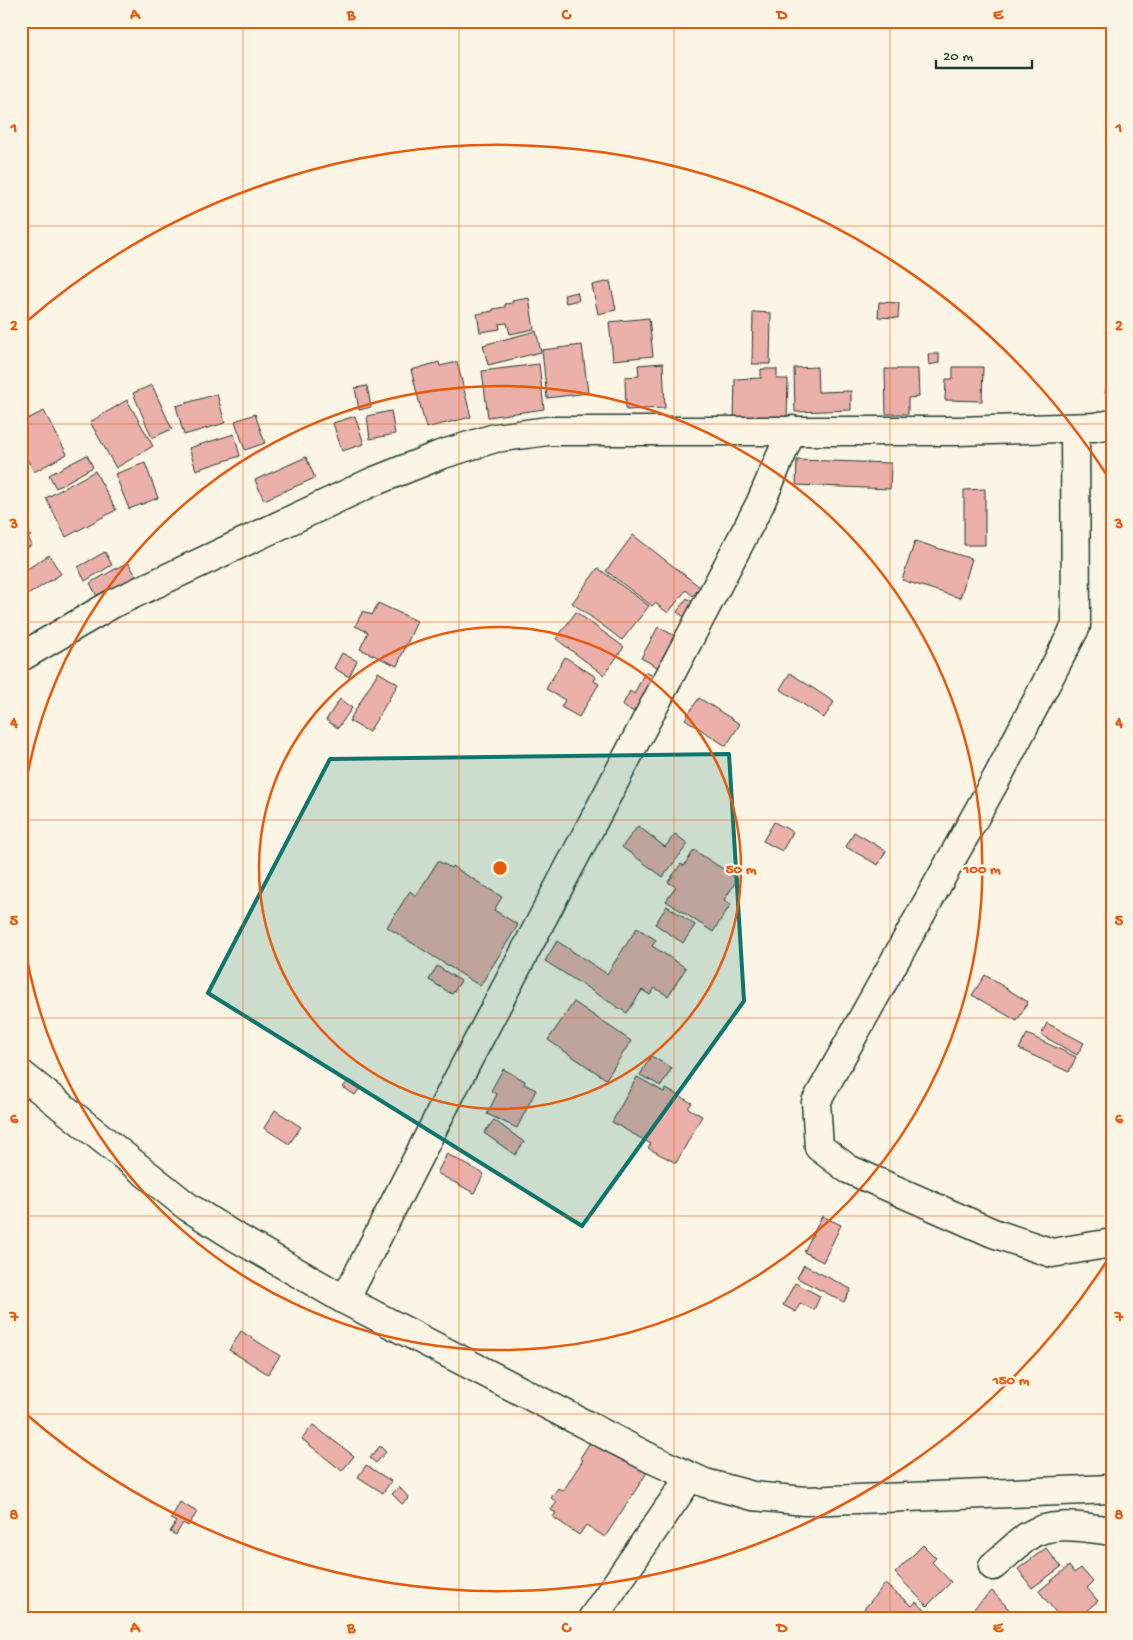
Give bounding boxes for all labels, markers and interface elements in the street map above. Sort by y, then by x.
text: A [129,7,141,26]
text: B [346,7,356,26]
text: C [561,7,572,26]
text: D [775,7,788,26]
text: E [993,7,1004,26]
scale bar [936,38,1032,70]
text: 20 m [943,48,973,66]
text: 1 [10,120,17,139]
text: 1 [1115,120,1122,139]
text: 2 [10,318,18,337]
text: 2 [1115,318,1123,337]
text: 3 [9,516,18,535]
text: 3 [1114,516,1123,535]
text: 4 [9,715,18,734]
text: 4 [1114,715,1123,734]
centre of rings [491,859,509,877]
text: 50 m [726,861,757,879]
text: 100 m [962,861,1001,879]
text: 5 [10,913,19,932]
text: 5 [1115,913,1124,932]
text: 6 [10,1111,19,1130]
text: 6 [1115,1111,1124,1130]
text: 7 [9,1309,19,1328]
text: 7 [1114,1309,1124,1328]
text: 150 m [992,1372,1030,1390]
text: 8 [10,1507,19,1526]
text: 8 [1115,1507,1124,1526]
text: A [129,1620,141,1639]
text: B [346,1620,356,1639]
text: C [561,1620,572,1639]
text: D [775,1620,788,1639]
text: E [993,1620,1004,1639]

